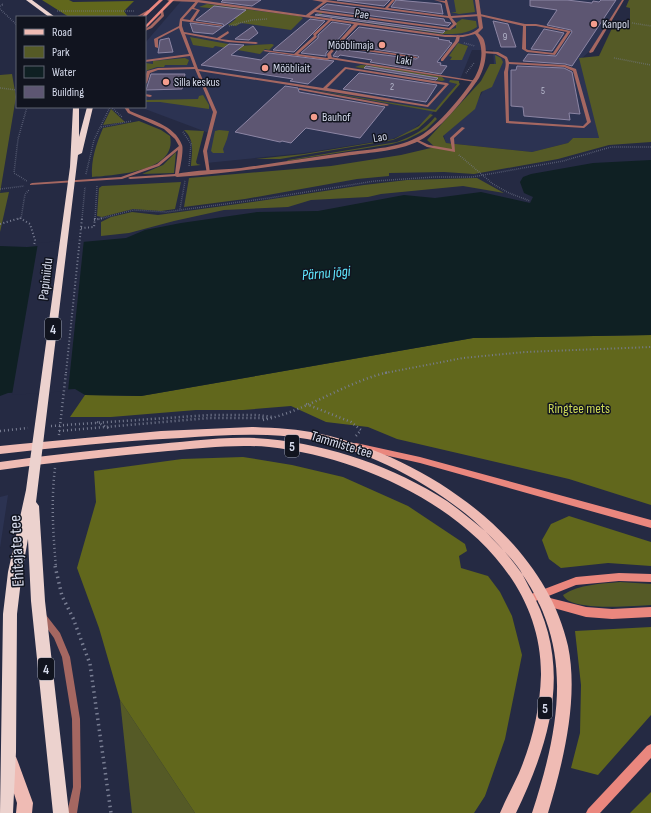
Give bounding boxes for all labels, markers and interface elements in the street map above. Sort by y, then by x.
street label: Pae [354,6,370,23]
legend [16,16,146,108]
place label: Kanpol [602,17,629,32]
marker: Kanpol [589,19,599,29]
text: Road [52,25,72,40]
house number: 9 [503,31,507,43]
place label: Mööblimaja [328,38,374,53]
marker: Mööblimaja [377,40,387,50]
text: Park [52,45,70,60]
street label: Laki [395,52,413,69]
place label: Mööbliait [273,61,311,76]
marker: Mööbliait [260,63,270,73]
text: Water [52,65,76,80]
place label: Silla keskus [174,75,220,90]
marker: Silla keskus [161,77,171,87]
house number: 2 [390,81,394,93]
text: Building [52,85,84,100]
house number: 5 [541,85,545,97]
place label: Bauhof [322,110,351,125]
marker: Bauhof [309,112,319,122]
street label: Lao [372,129,388,146]
street label: Papiniidu [34,257,57,301]
water label: Pärnu jõgi [301,262,352,285]
road number: 4 [45,318,61,340]
park label: Ringtee mets [548,400,610,417]
street label: Tammiste tee [309,427,375,462]
road number: 5 [285,435,299,457]
street label: Ehitajate tee [5,514,29,587]
road number: 4 [38,658,54,680]
road number: 5 [538,697,552,719]

